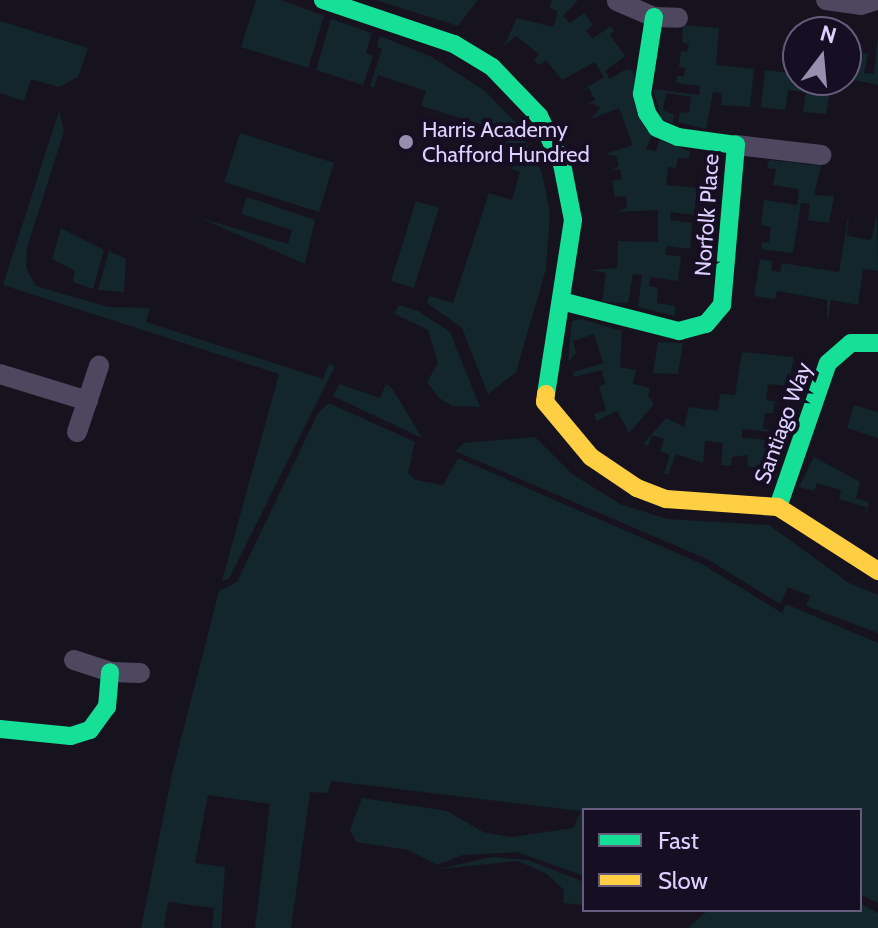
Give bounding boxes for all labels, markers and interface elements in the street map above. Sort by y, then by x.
north arrow [782,16,862,96]
text: N [817,19,839,49]
place label: Harris Academy Chafford Hundred [422,116,590,168]
marker: Harris Academy Chafford Hundred [397,133,415,151]
street label: Norfolk Place [690,153,724,277]
street label: Santiago Way [749,359,817,487]
legend [582,808,862,912]
text: Fast [658,826,699,855]
text: Slow [658,866,708,895]

